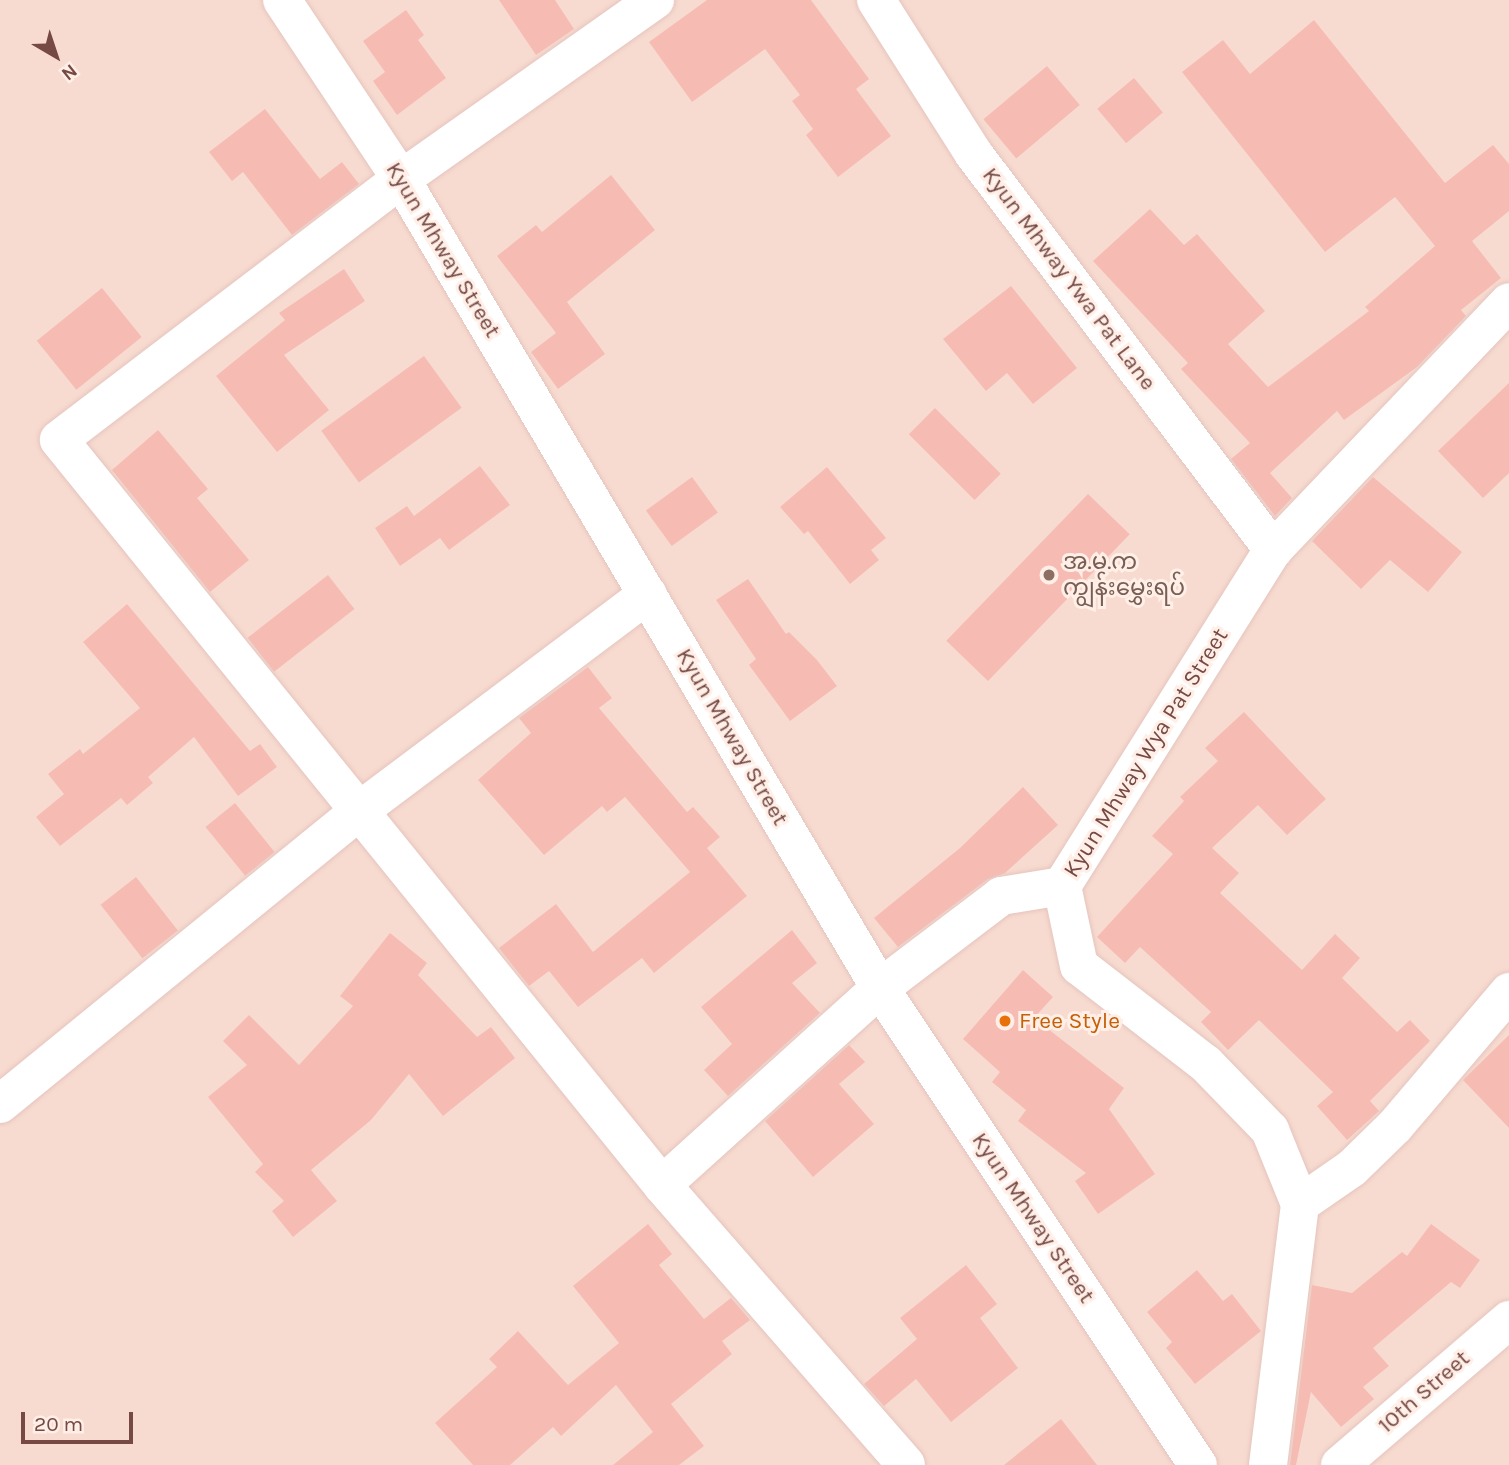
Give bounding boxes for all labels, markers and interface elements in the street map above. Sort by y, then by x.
north arrow [21,21,91,91]
text: N [57,59,81,85]
street label: Kyun Mhway Street [380,157,506,343]
street label: Kyun Mhway Ywa Pat Lane [976,162,1162,396]
place label: အ.မ.က ကျွန်းမွှေးရပ် [1063,548,1185,602]
marker: အ.မ.က ကျွန်းမွှေးရပ် [1041,567,1057,583]
street label: Kyun Mhway Wya Pat Street [1058,623,1234,883]
street label: Kyun Mhway Street [670,644,794,830]
place label: Free Style [1019,1007,1120,1035]
marker: Free Style [997,1013,1013,1029]
street label: Kyun Mhway Street [966,1127,1100,1309]
street label: 10th Street [1373,1345,1475,1439]
scale bar [24,1398,136,1442]
text: 20 m [34,1412,83,1436]

